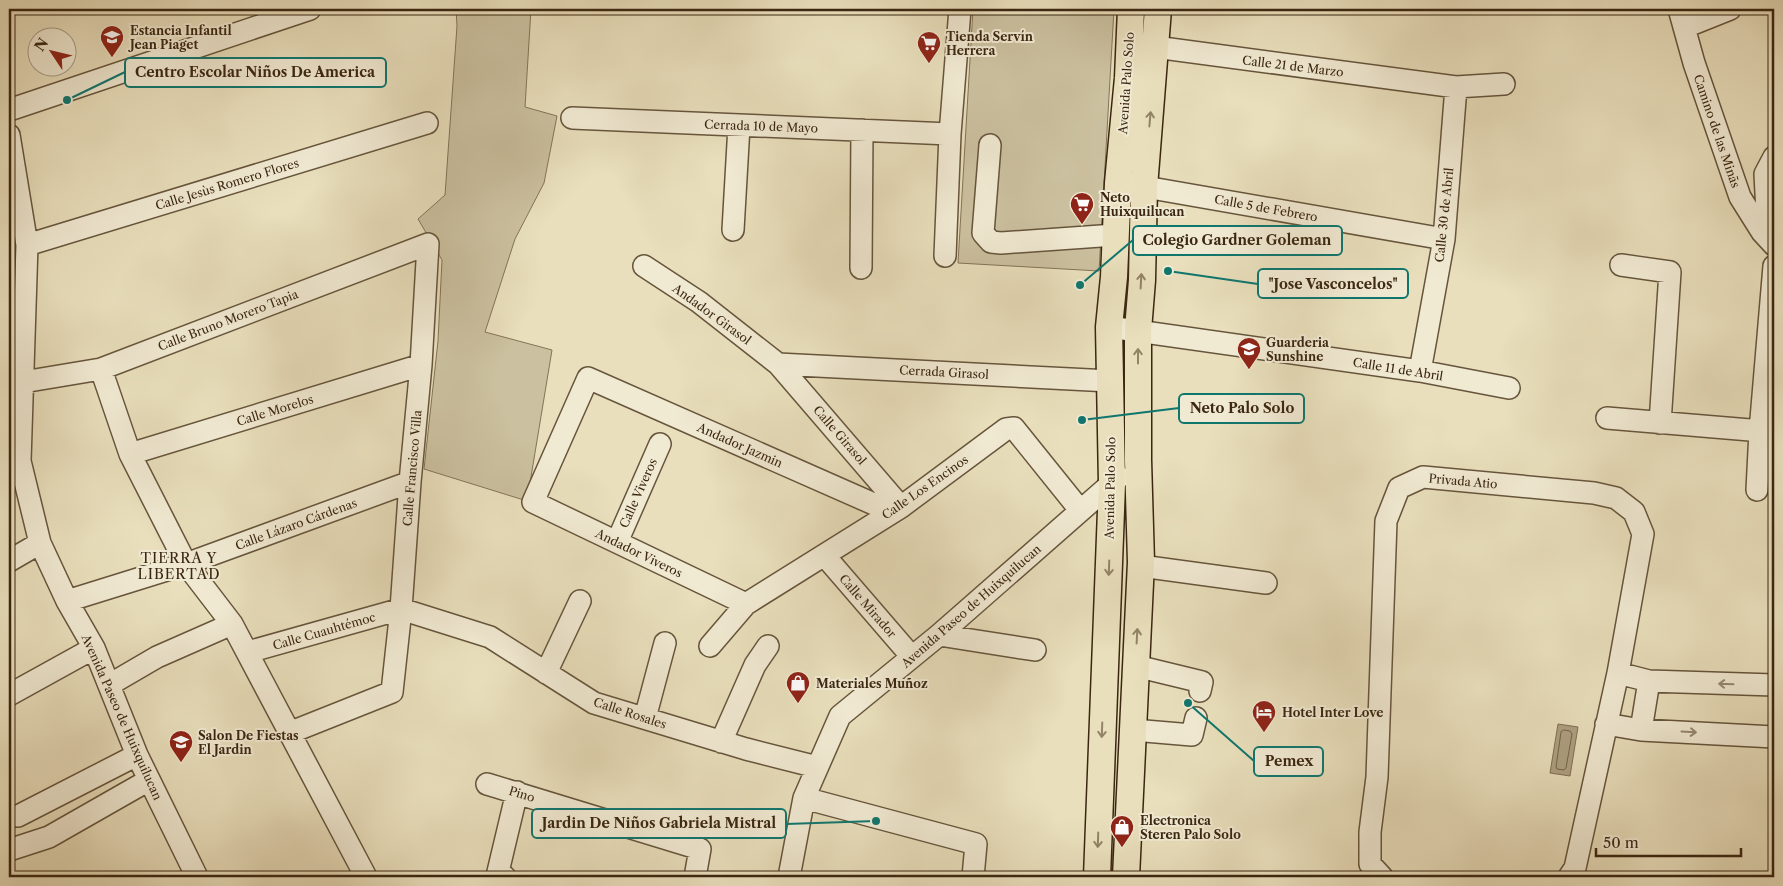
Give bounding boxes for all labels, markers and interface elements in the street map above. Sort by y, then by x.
place label: Estancia Infantil Jean Piaget [128,23,232,52]
school or university icon: Estancia Infantil Jean Piaget [99,24,125,58]
north arrow [28,28,78,78]
place label: Tienda Servín Herrera [946,29,1034,58]
supermarket icon: Tienda Servín Herrera [916,30,942,64]
street label: Avenida Palo Solo [1115,31,1137,136]
text: N [30,34,52,55]
street label: Calle 21 de Marzo [1241,52,1345,80]
callout: Centro Escolar Niños De America [125,58,386,87]
text: Centro Escolar Niños De America [135,63,376,81]
street label: Camino de las Minãs [1691,72,1743,190]
one-way arrow [1145,111,1154,127]
street label: Cerrada 10 de Mayo [704,117,818,135]
street label: Calle Jesùs Romero Flores [153,155,301,213]
street label: Calle 30 de Abril [1432,166,1456,263]
place label: Neto Huixquilucan [1100,190,1185,219]
supermarket icon: Neto Huixquilucan [1069,191,1095,225]
street label: Calle 5 de Febrero [1213,192,1319,224]
callout: Colegio Gardner Goleman [1133,226,1342,255]
text: Colegio Gardner Goleman [1143,231,1332,249]
callout: "Jose Vasconcelos" [1258,269,1408,298]
one-way arrow [1137,274,1146,290]
text: "Jose Vasconcelos" [1268,275,1398,293]
street label: Andador Girasol [669,280,755,348]
street label: Calle Bruno Morero Tapia [156,286,301,354]
place label: Guarderia Sunshine [1266,335,1330,364]
school or university icon: Guarderia Sunshine [1236,336,1262,370]
one-way arrow [1133,348,1143,364]
street label: Calle 11 de Abril [1352,354,1445,384]
street label: Cerrada Girasol [899,362,990,382]
street label: Calle Morelos [235,391,315,429]
callout: Neto Palo Solo [1179,394,1304,423]
text: Neto Palo Solo [1190,399,1294,417]
street label: Calle Girasol [810,402,870,468]
street label: Calle Francisco Villa [399,409,425,527]
street label: Andador Jazmin [694,419,785,471]
street label: Avenida Palo Solo [1102,437,1118,540]
street label: Calle Los Encinos [879,452,971,522]
street label: Calle Viveros [616,456,660,530]
street label: Privada Atio [1428,471,1498,491]
street label: Calle Lázaro Cárdenas [233,495,359,553]
street label: Andador Viveros [592,525,685,581]
street label: Avenida Paseo de Huixquilucan [897,541,1044,671]
district label: TIERRA Y LIBERTAD [138,549,220,583]
one-way arrow [1104,560,1113,576]
street label: Calle Mirador [836,571,900,641]
street label: Calle Cuauhtémoc [271,609,377,653]
one-way arrow [1133,629,1142,645]
street label: Avenida Paseo de Huixquilucan [78,631,166,803]
shop icon: Materiales Muñoz [785,670,811,704]
place label: Materiales Muñoz [816,676,928,691]
one-way arrow [1718,679,1734,688]
street label: Calle Rosales [592,694,668,732]
hotel icon: Hotel Inter Love [1251,699,1277,733]
place label: Hotel Inter Love [1282,705,1383,720]
one-way arrow [1098,722,1107,738]
place label: Salon De Fiestas El Jardin [198,728,299,757]
one-way arrow [1681,728,1697,737]
school or university icon: Salon De Fiestas El Jardin [168,729,194,763]
callout: Pemex [1254,747,1323,776]
text: Pemex [1265,752,1314,770]
street label: Pino [507,783,537,805]
callout: Jardin De Niños Gabriela Mistral [532,809,786,838]
place label: Electronica Steren Palo Solo [1140,813,1241,842]
text: Jardin De Niños Gabriela Mistral [539,814,776,832]
shop icon: Electronica Steren Palo Solo [1109,814,1135,848]
scale bar [1596,826,1740,858]
one-way arrow [1094,832,1103,848]
text: 50 m [1603,833,1639,852]

